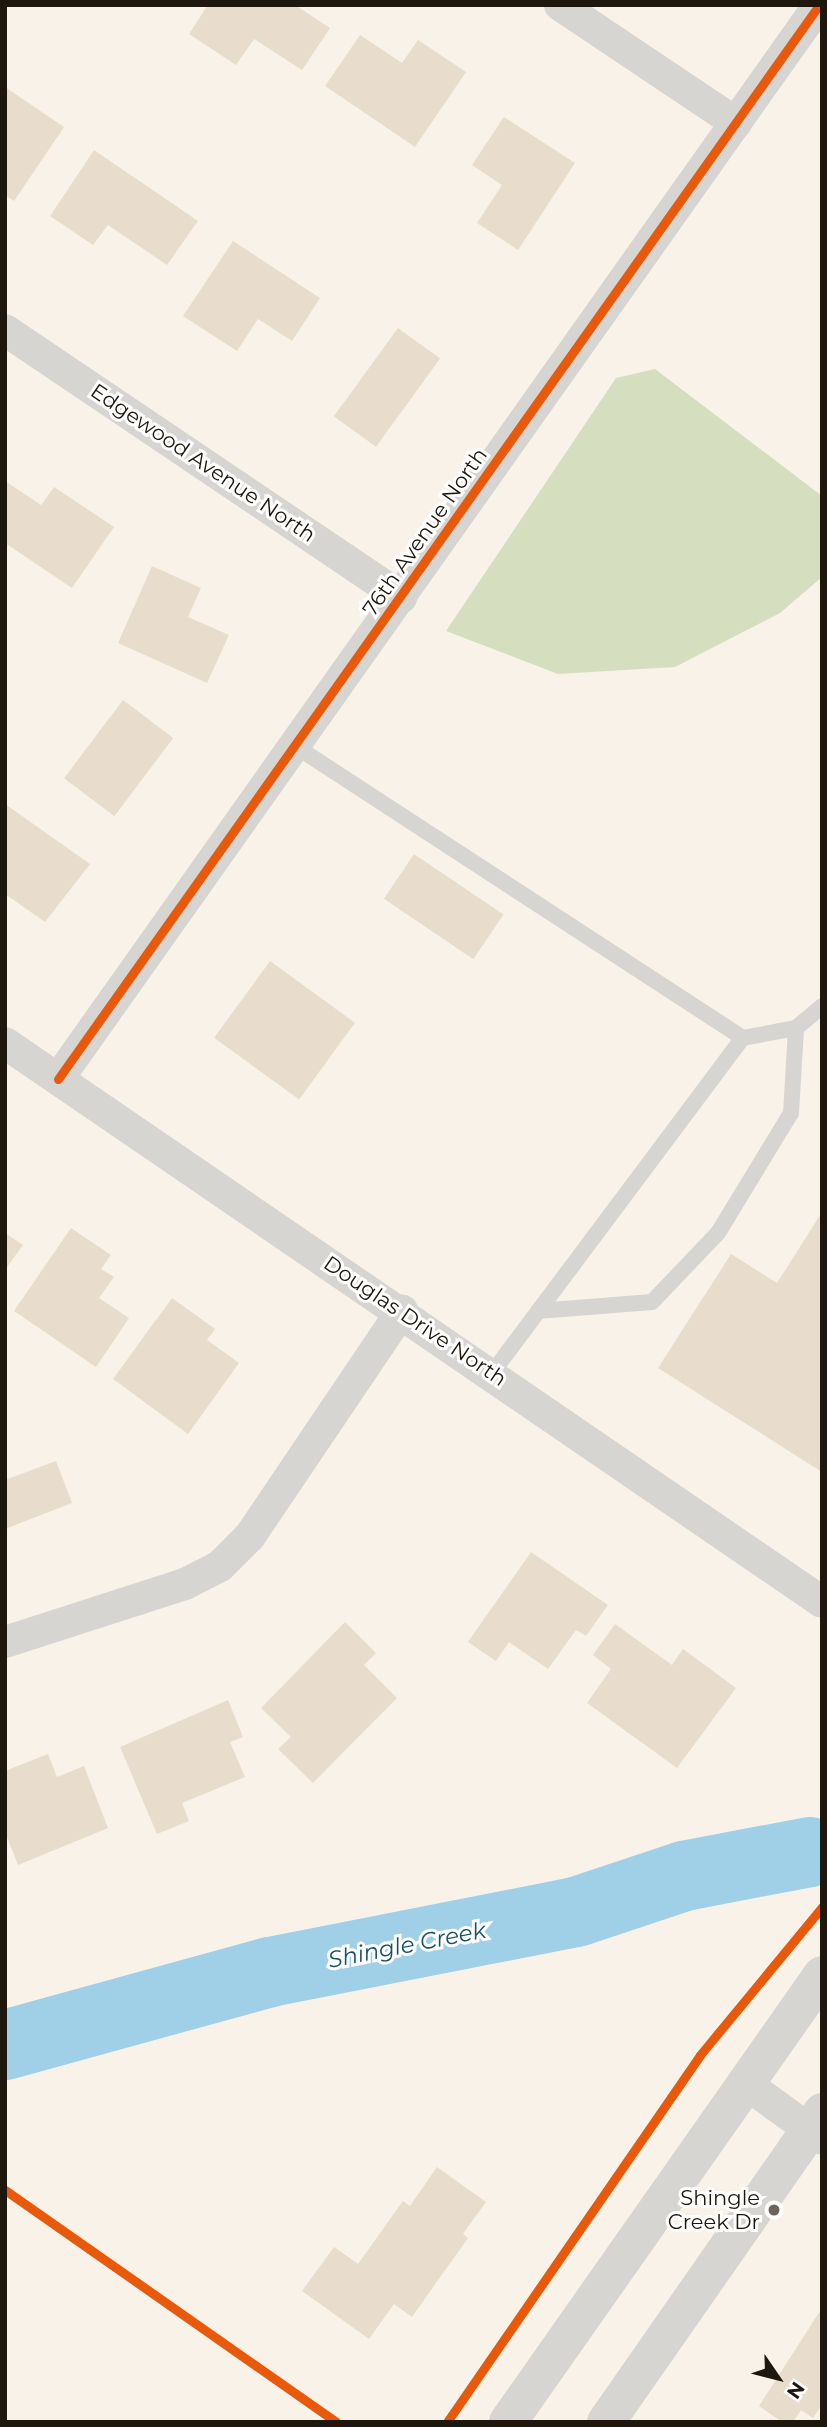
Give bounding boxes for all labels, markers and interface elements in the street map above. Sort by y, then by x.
street label: Edgewood Avenue North [86,378,320,548]
street label: 76th Avenue North [357,443,493,621]
street label: Douglas Drive North [319,1250,511,1392]
water label: Shingle Creek [326,1916,488,1974]
place label: Shingle Creek Dr [668,2185,760,2235]
marker: Shingle Creek Dr [766,2202,782,2218]
north arrow [743,2343,813,2413]
text: N [782,2377,809,2403]

